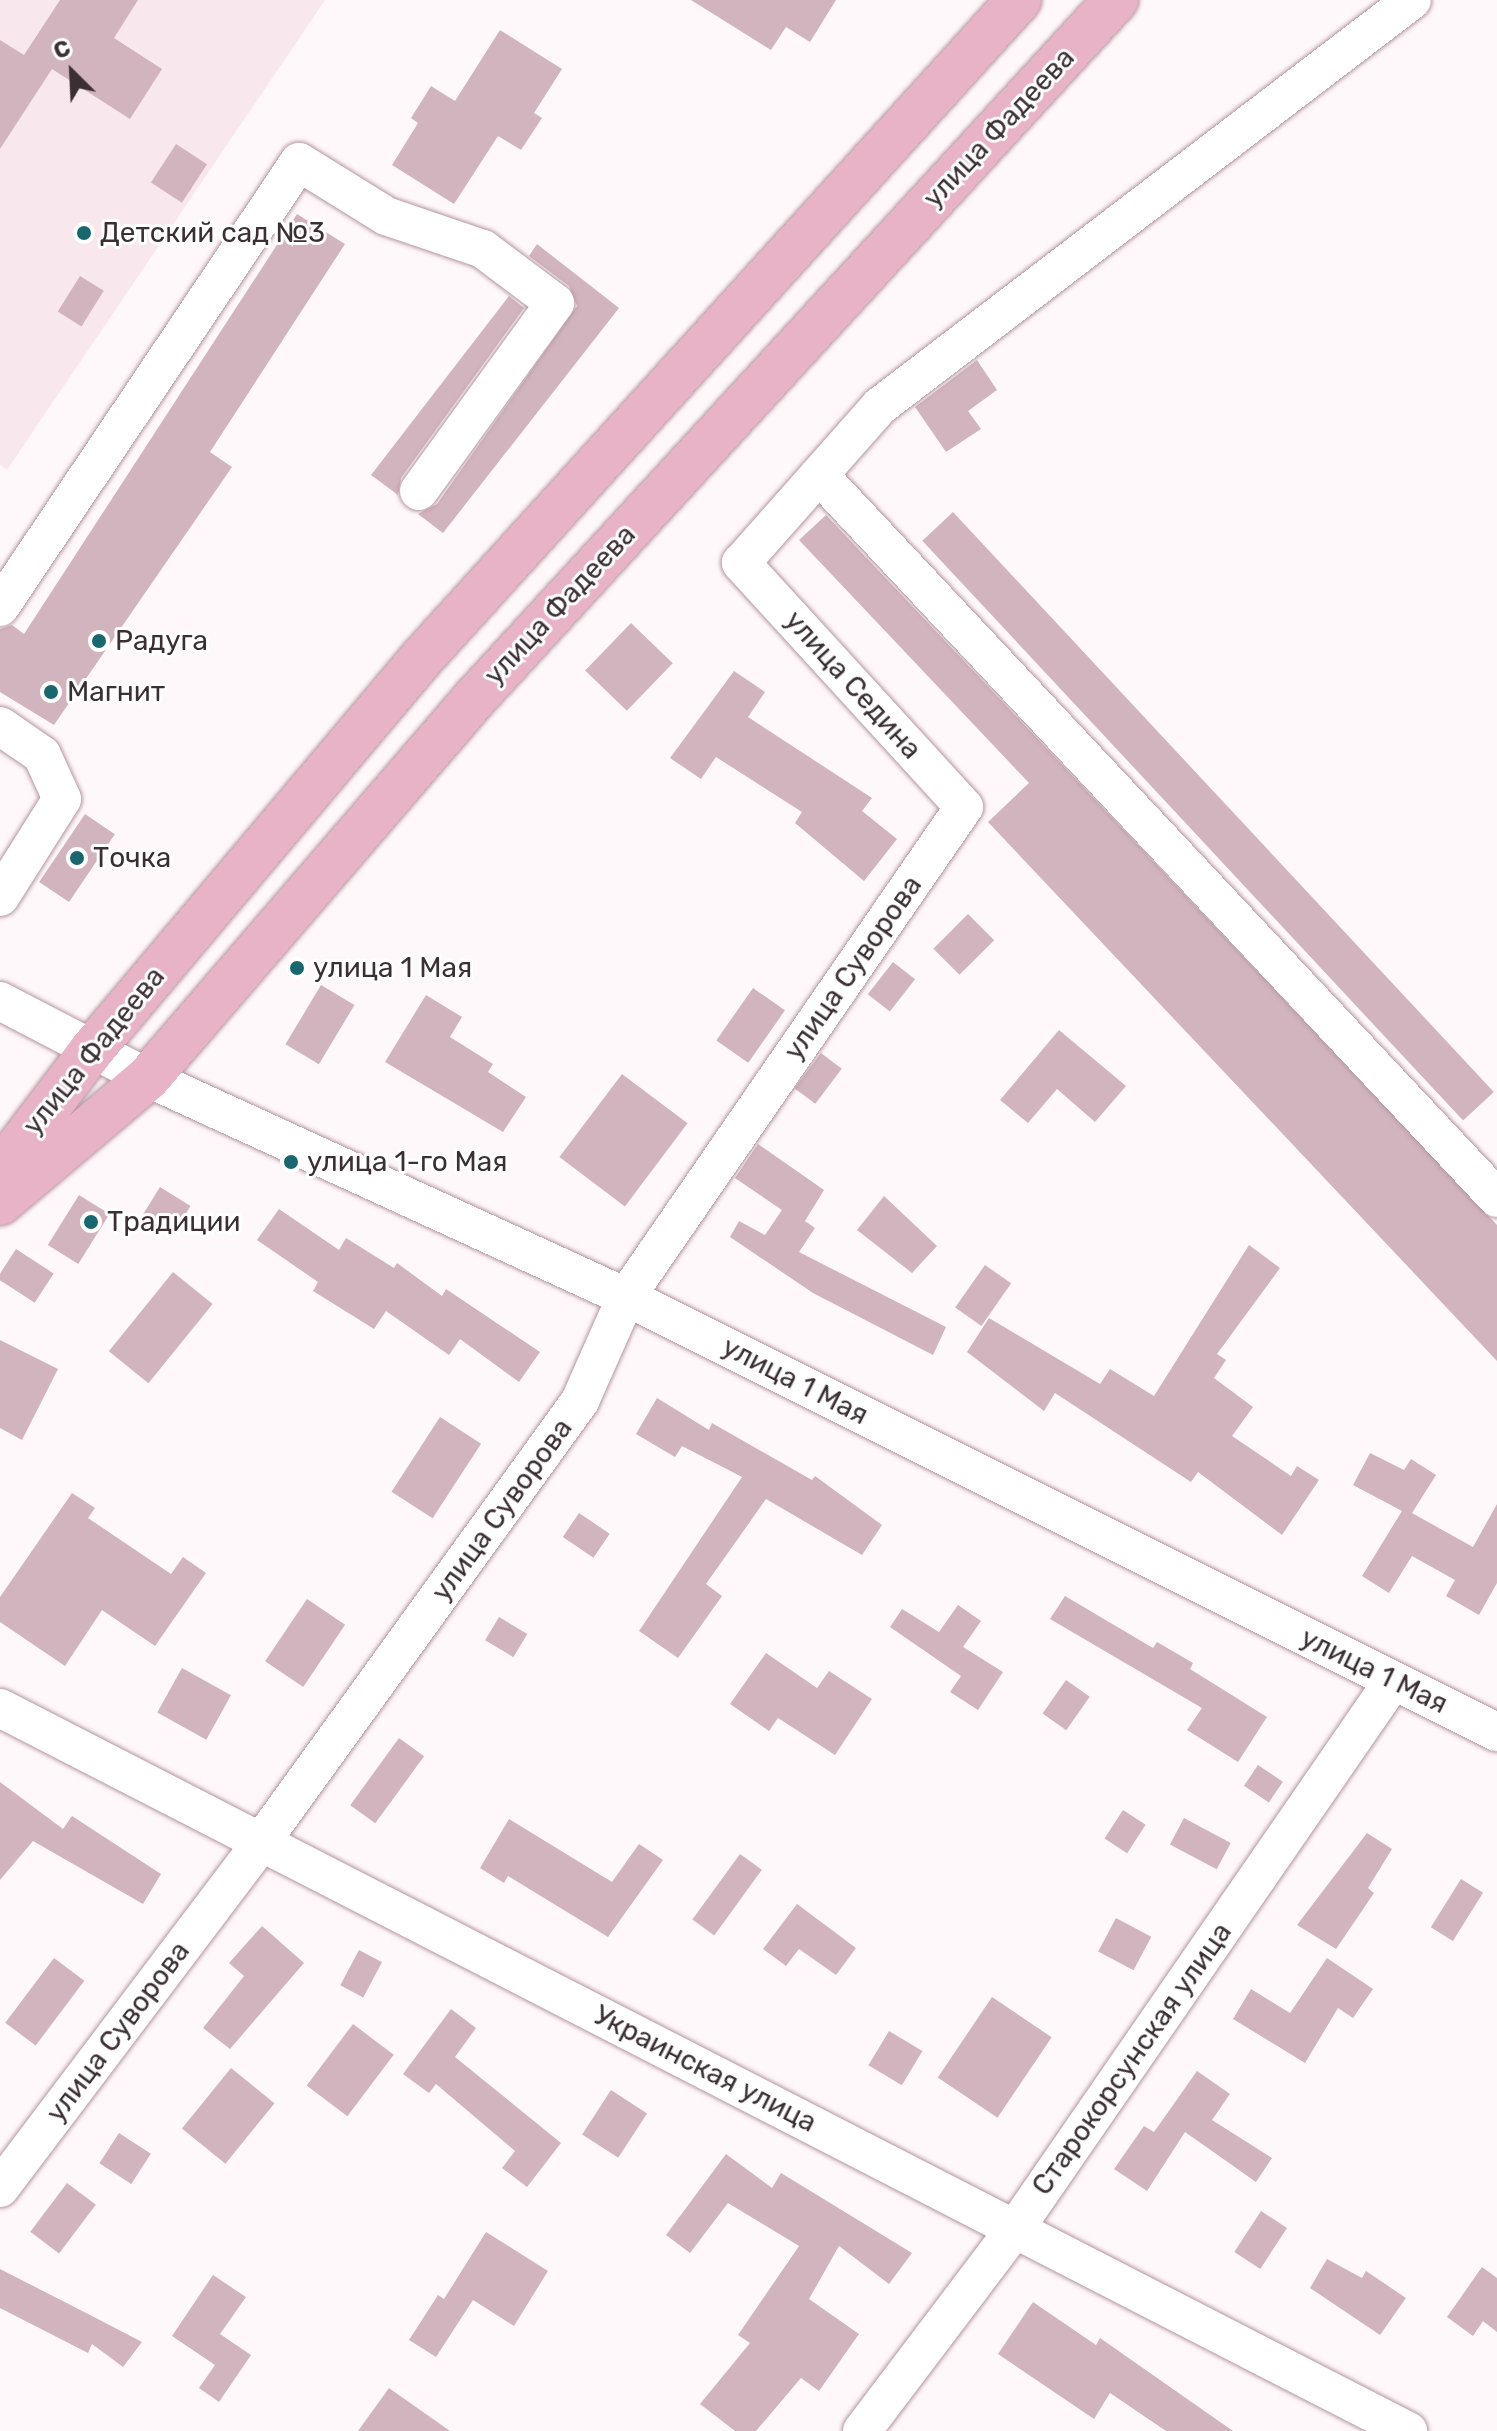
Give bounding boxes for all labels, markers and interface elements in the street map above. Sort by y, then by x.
north arrow [32,32,112,112]
text: С [49,34,75,65]
street label: улица Фадеева [916,41,1082,215]
place label: Детский сад №3 [100,216,325,250]
marker: Детский сад №3 [75,224,93,242]
street label: улица Фадеева [477,518,643,692]
street label: улица Седина [778,604,928,766]
place label: Радуга [115,624,208,658]
marker: Радуга [90,632,108,650]
place label: Магнит [67,675,165,709]
marker: Магнит [42,683,60,701]
place label: Точка [93,841,171,875]
marker: Точка [68,849,86,867]
street label: улица Суворова [777,869,929,1067]
place label: улица 1 Мая [313,951,472,985]
marker: улица 1 Мая [288,959,306,977]
street label: улица Фадеева [16,960,172,1142]
place label: улица 1-го Мая [307,1145,508,1179]
marker: улица 1-го Мая [282,1153,300,1171]
place label: Традиции [107,1205,241,1239]
marker: Традиции [82,1213,100,1231]
street label: улица 1 Мая [716,1330,874,1432]
street label: улица Суворова [425,1412,579,1608]
street label: улица 1 Мая [1295,1621,1453,1721]
street label: Старокорсунская улица [1025,1916,1239,2202]
street label: улица Суворова [39,1935,197,2129]
street label: Украинская улица [588,1998,822,2140]

